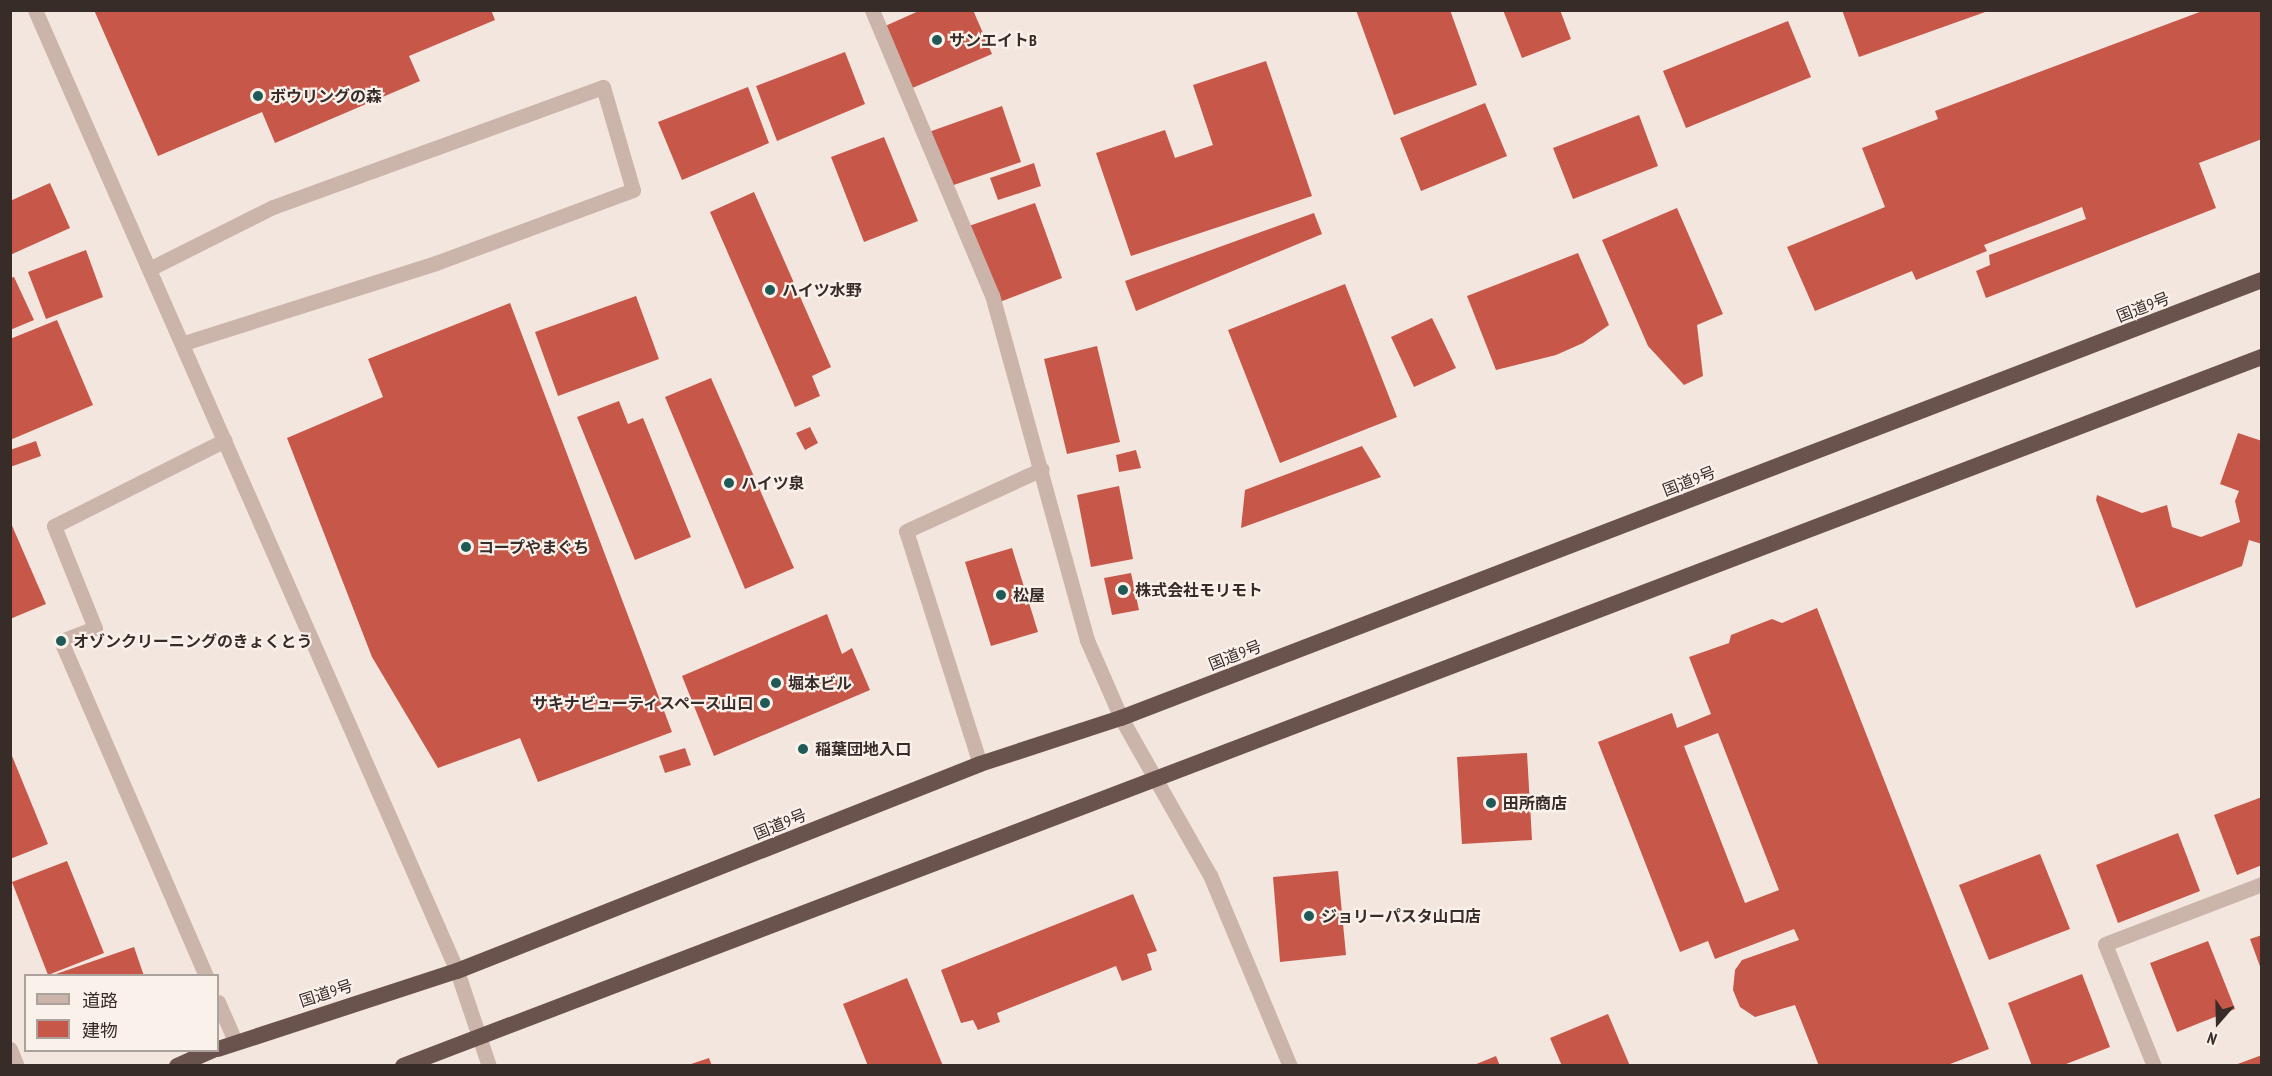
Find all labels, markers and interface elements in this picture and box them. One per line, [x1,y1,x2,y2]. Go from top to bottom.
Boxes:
place label: サンエイトB [949,30,1037,50]
marker: サンエイトB [930,33,944,47]
place label: ボウリングの森 [270,86,382,106]
marker: ボウリングの森 [251,89,265,103]
place label: ハイツ水野 [782,280,862,300]
marker: ハイツ水野 [763,283,777,297]
street label: 国道9号 [2114,288,2172,326]
street label: 国道9号 [1660,462,1718,500]
place label: ハイツ泉 [741,473,805,493]
marker: ハイツ泉 [722,476,736,490]
place label: コープやまぐち [478,537,590,557]
marker: コープやまぐち [459,540,473,554]
place label: 株式会社モリモト [1135,580,1263,600]
marker: 株式会社モリモト [1116,583,1130,597]
place label: 松屋 [1013,585,1045,605]
marker: 松屋 [994,588,1008,602]
place label: オゾンクリーニングのきょくとう [73,631,313,651]
marker: オゾンクリーニングのきょくとう [54,634,68,648]
street label: 国道9号 [1206,636,1264,674]
place label: 堀本ビル [788,673,852,693]
marker: 堀本ビル [769,676,783,690]
place label: サキナビューティスペース山口 [529,693,753,713]
marker: サキナビューティスペース山口 [758,696,772,710]
place label: 稲葉団地入口 [815,739,911,759]
marker: 稲葉団地入口 [796,742,810,756]
place label: 田所商店 [1503,793,1567,813]
marker: 田所商店 [1484,796,1498,810]
street label: 国道9号 [751,805,809,843]
place label: ジョリーパスタ山口店 [1321,906,1481,926]
marker: ジョリーパスタ山口店 [1302,909,1316,923]
legend [24,974,219,1052]
street label: 国道9号 [297,975,355,1011]
text: 道路 [82,989,118,1012]
north arrow [2188,992,2248,1052]
text: 建物 [82,1019,118,1042]
text: N [2204,1028,2219,1050]

